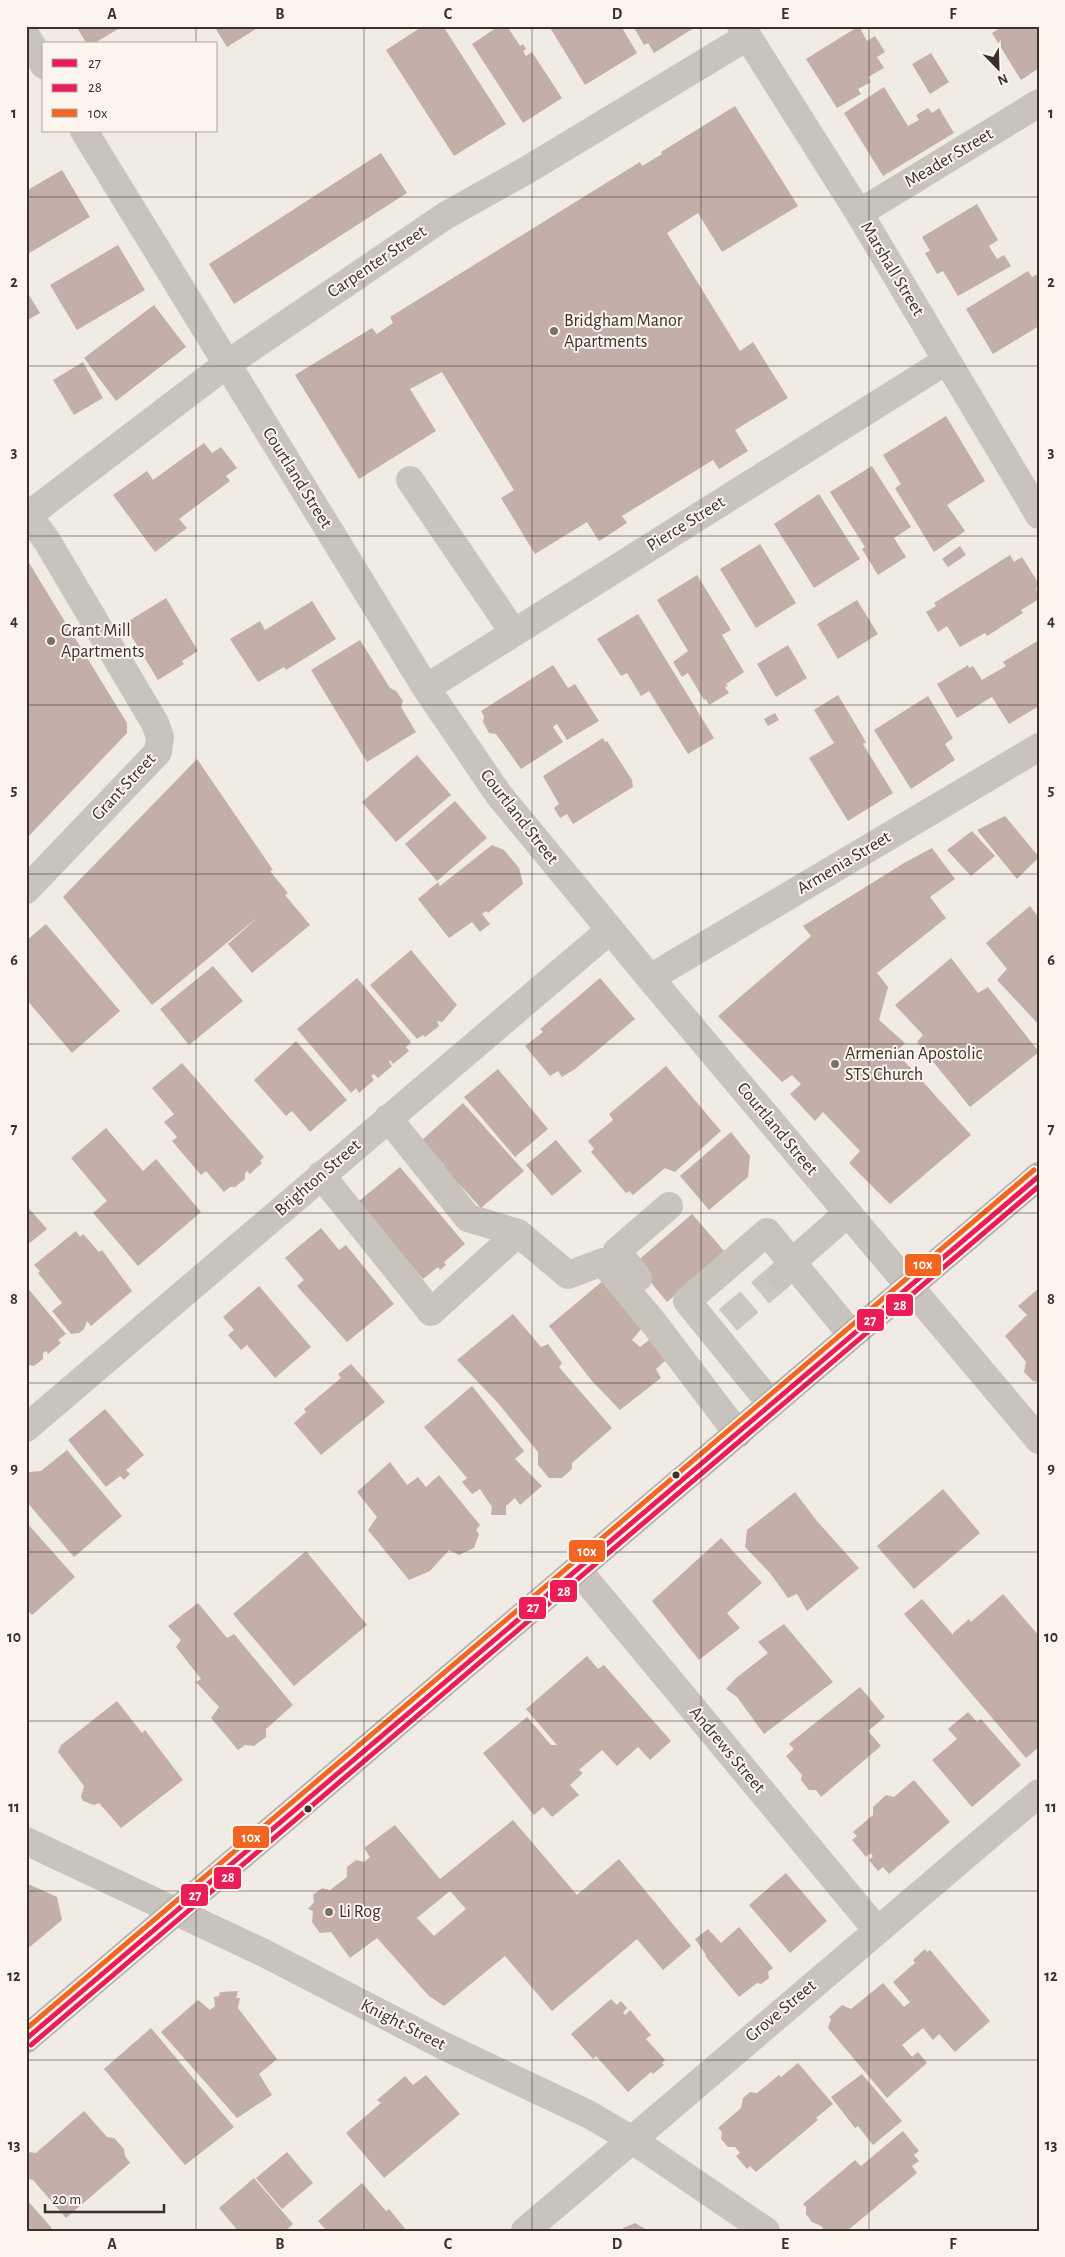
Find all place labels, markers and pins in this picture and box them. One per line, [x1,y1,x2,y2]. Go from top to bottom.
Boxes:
place label: Bridgham Manor Apartments [564,312,683,351]
marker: Bridgham Manor Apartments [548,325,560,337]
place label: Grant Mill Apartments [61,622,144,661]
marker: Grant Mill Apartments [45,635,57,647]
place label: Armenian Apostolic STS Church [845,1045,983,1084]
marker: Armenian Apostolic STS Church [829,1058,841,1070]
unlabelled marker [671,1470,681,1480]
unlabelled marker [303,1804,313,1814]
place label: Li Rog [339,1903,381,1921]
marker: Li Rog [323,1906,335,1918]

